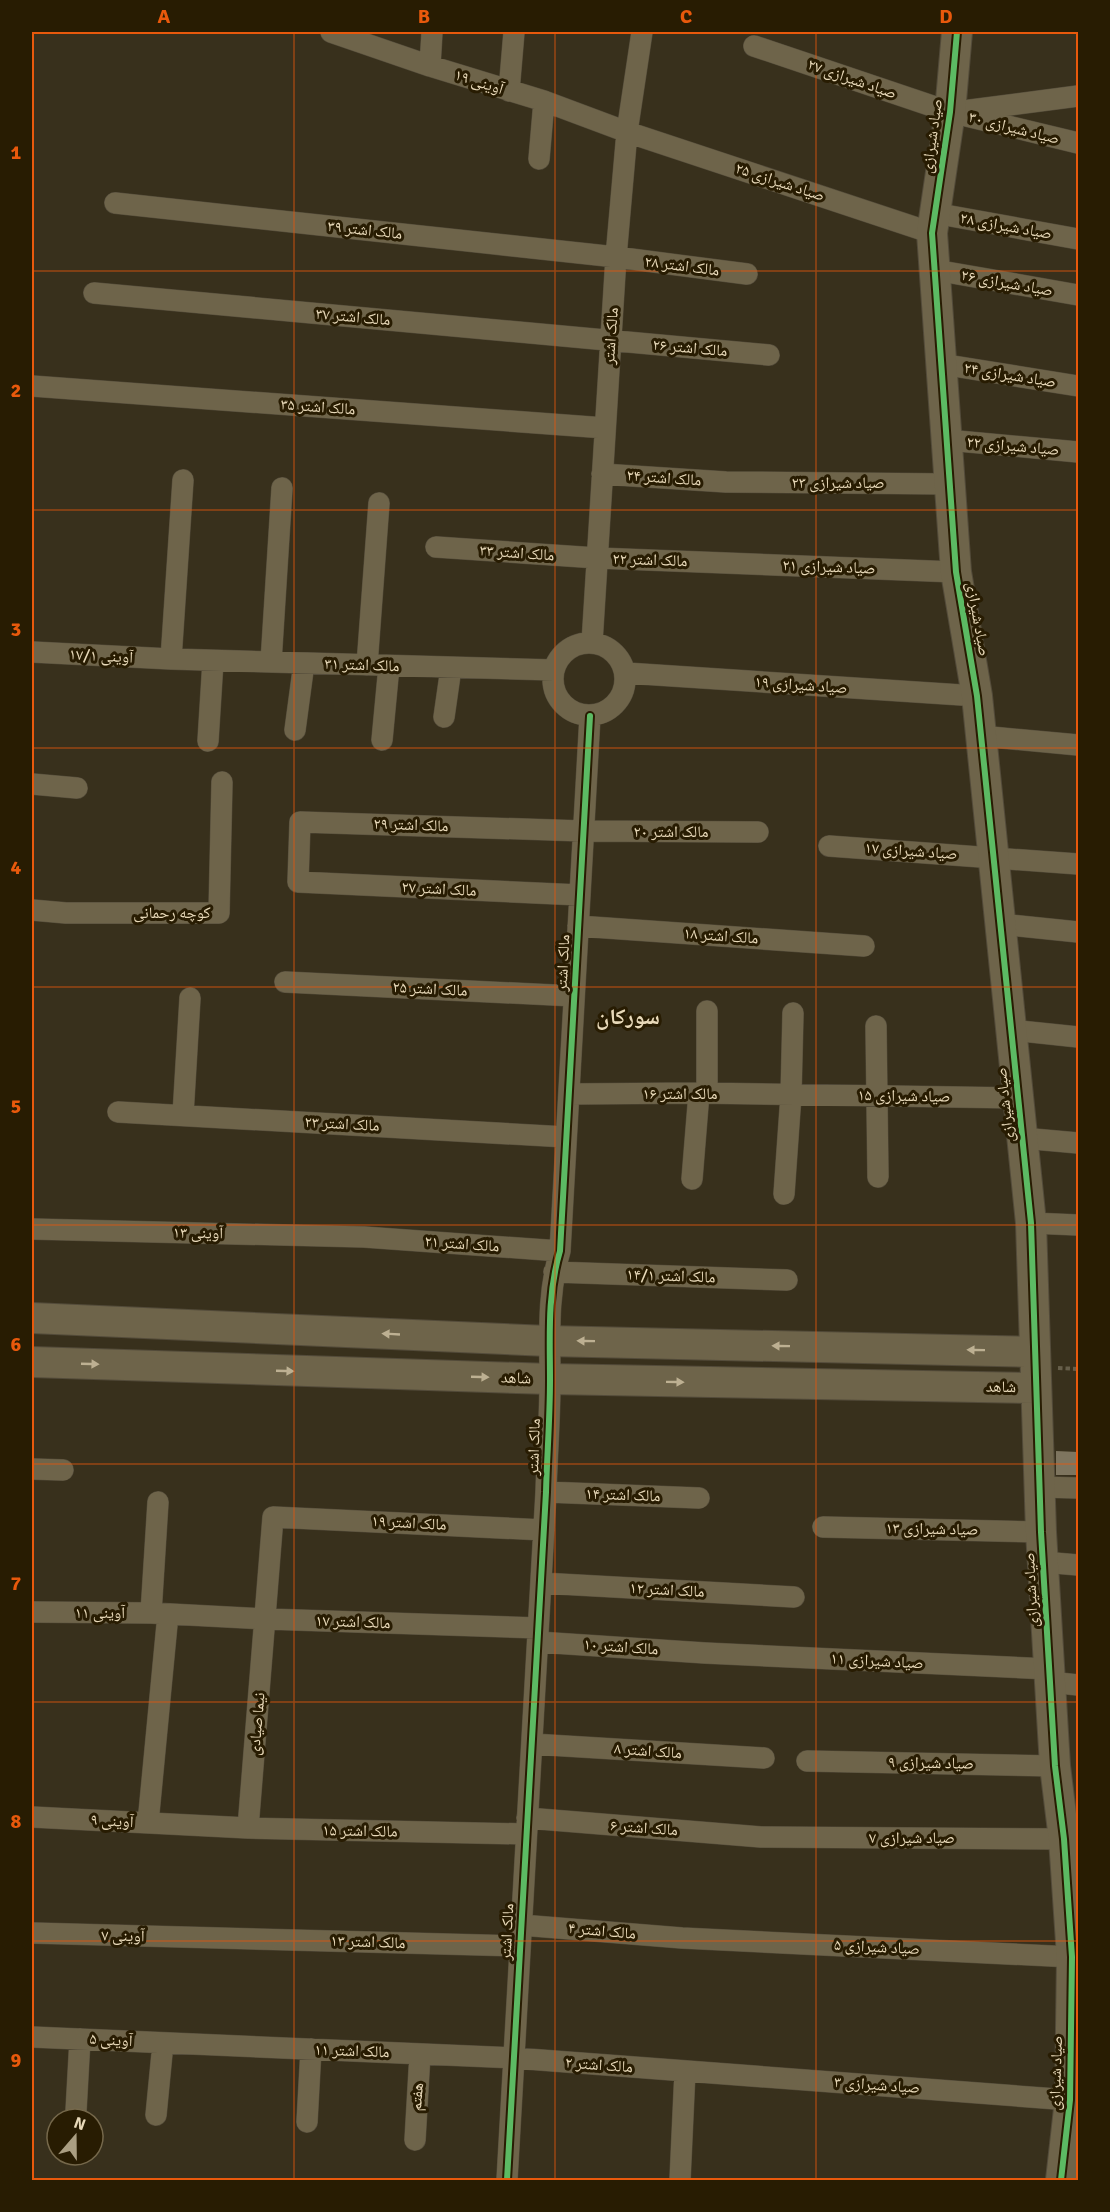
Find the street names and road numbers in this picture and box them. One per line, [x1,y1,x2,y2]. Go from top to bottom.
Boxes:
street label: صیاد شیرازی ۲۷ [805,54,899,104]
street label: آوینی ۱۹ [452,65,507,100]
street label: صیاد شیرازی [917,97,947,175]
street label: صیاد شیرازی ۳۰ [966,107,1062,149]
street label: صیاد شیرازی ۲۵ [733,158,827,206]
street label: صیاد شیرازی ۲۸ [958,208,1054,244]
street label: مالک اشتر ۳۹ [327,216,403,244]
street label: مالک اشتر ۲۸ [643,251,721,281]
street label: صیاد شیرازی ۲۶ [959,265,1055,301]
street label: مالک اشتر ۳۷ [315,304,391,330]
street label: مالک اشتر [599,307,623,366]
street label: مالک اشتر ۲۶ [652,335,728,361]
street label: صیاد شیرازی ۲۴ [962,358,1058,392]
street label: مالک اشتر ۳۵ [280,394,356,420]
street label: صیاد شیرازی ۲۲ [966,432,1060,460]
street label: مالک اشتر ۲۴ [626,465,702,491]
street label: صیاد شیرازی ۲۳ [791,473,885,493]
street label: مالک اشتر ۳۳ [479,540,555,566]
street label: مالک اشتر ۲۲ [612,549,688,571]
street label: صیاد شیرازی ۲۱ [782,555,876,579]
street label: صیاد شیرازی [962,580,994,658]
street label: آوینی ۱۷/۱ [68,644,135,668]
street label: مالک اشتر ۳۱ [324,654,400,676]
street label: صیاد شیرازی ۱۹ [754,672,848,698]
street label: مالک اشتر ۲۹ [373,814,449,836]
street label: مالک اشتر ۲۰ [633,822,709,842]
street label: صیاد شیرازی ۱۷ [864,838,958,864]
street label: مالک اشتر ۲۷ [401,877,477,901]
street label: کوچه رحمانی [133,903,211,923]
street label: مالک اشتر ۱۸ [683,923,759,949]
street label: مالک اشتر [551,934,574,993]
street label: مالک اشتر ۲۵ [392,977,468,1001]
street label: صیاد شیرازی [991,1067,1019,1143]
street label: مالک اشتر ۱۶ [642,1084,718,1104]
street label: صیاد شیرازی ۱۵ [857,1085,951,1107]
street label: مالک اشتر ۲۳ [304,1112,380,1136]
street label: آوینی ۱۳ [173,1223,224,1243]
street label: مالک اشتر ۲۱ [424,1231,500,1257]
street label: مالک اشتر ۱۴/۱ [626,1264,716,1288]
street label: شاهد [501,1367,531,1389]
street label: شاهد [986,1377,1016,1397]
street label: مالک اشتر [523,1418,545,1477]
street label: مالک اشتر ۱۴ [585,1484,661,1506]
street label: مالک اشتر ۱۹ [371,1511,447,1535]
street label: صیاد شیرازی ۱۳ [885,1518,979,1540]
street label: صیاد شیرازی [1019,1552,1043,1628]
street label: مالک اشتر ۱۲ [629,1578,705,1602]
street label: ۱۱ آوینی [75,1603,126,1623]
street label: مالک اشتر ۱۷ [315,1611,391,1633]
street label: مالک اشتر ۱۰ [583,1634,659,1660]
street label: صیاد شیرازی ۱۱ [830,1649,924,1673]
street label: نیما صیادی [244,1692,270,1756]
street label: مالک اشتر ۸ [613,1739,683,1763]
street label: صیاد شیرازی ۹ [888,1752,974,1774]
street label: ۹ آوینی [90,1810,135,1832]
street label: مالک اشتر ۶ [609,1816,679,1840]
street label: مالک اشتر ۱۵ [322,1820,398,1842]
street label: صیاد شیرازی ۷ [869,1828,955,1848]
street label: مالک اشتر [495,1903,518,1962]
street label: مالک اشتر ۴ [567,1918,637,1944]
street label: ۷ آوینی [101,1926,146,1946]
street label: مالک اشتر ۱۳ [330,1931,406,1953]
street label: صیاد شیرازی ۵ [834,1935,920,1959]
street label: ۵ آوینی [89,2029,134,2051]
street label: صیاد شیرازی [1045,2035,1067,2111]
street label: مالک اشتر ۱۱ [314,2040,390,2062]
street label: مالک اشتر ۲ [564,2053,634,2077]
street label: صیاد شیرازی ۳ [833,2072,921,2098]
street label: هفتم [406,2082,428,2112]

